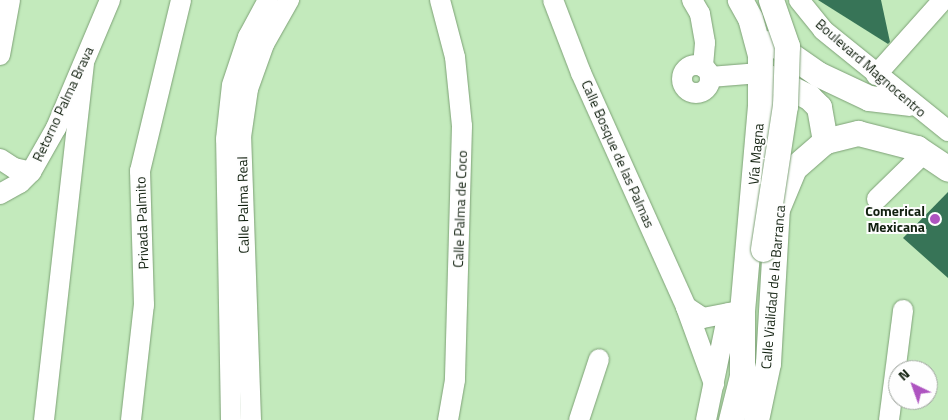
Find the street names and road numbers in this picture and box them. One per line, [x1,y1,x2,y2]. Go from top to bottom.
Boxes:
street label: Boulevard Magnocentro [812,15,930,121]
street label: Retorno Palma Brava [29,44,97,164]
street label: Calle Bosque de las Palmas [578,78,658,230]
street label: Vía Magna [745,122,767,186]
street label: Calle Palma de Coco [450,150,470,268]
street label: Calle Palma Real [234,156,252,254]
street label: Privada Palmito [132,176,152,270]
street label: Calle Vialidad de la Barranca [757,204,789,370]

